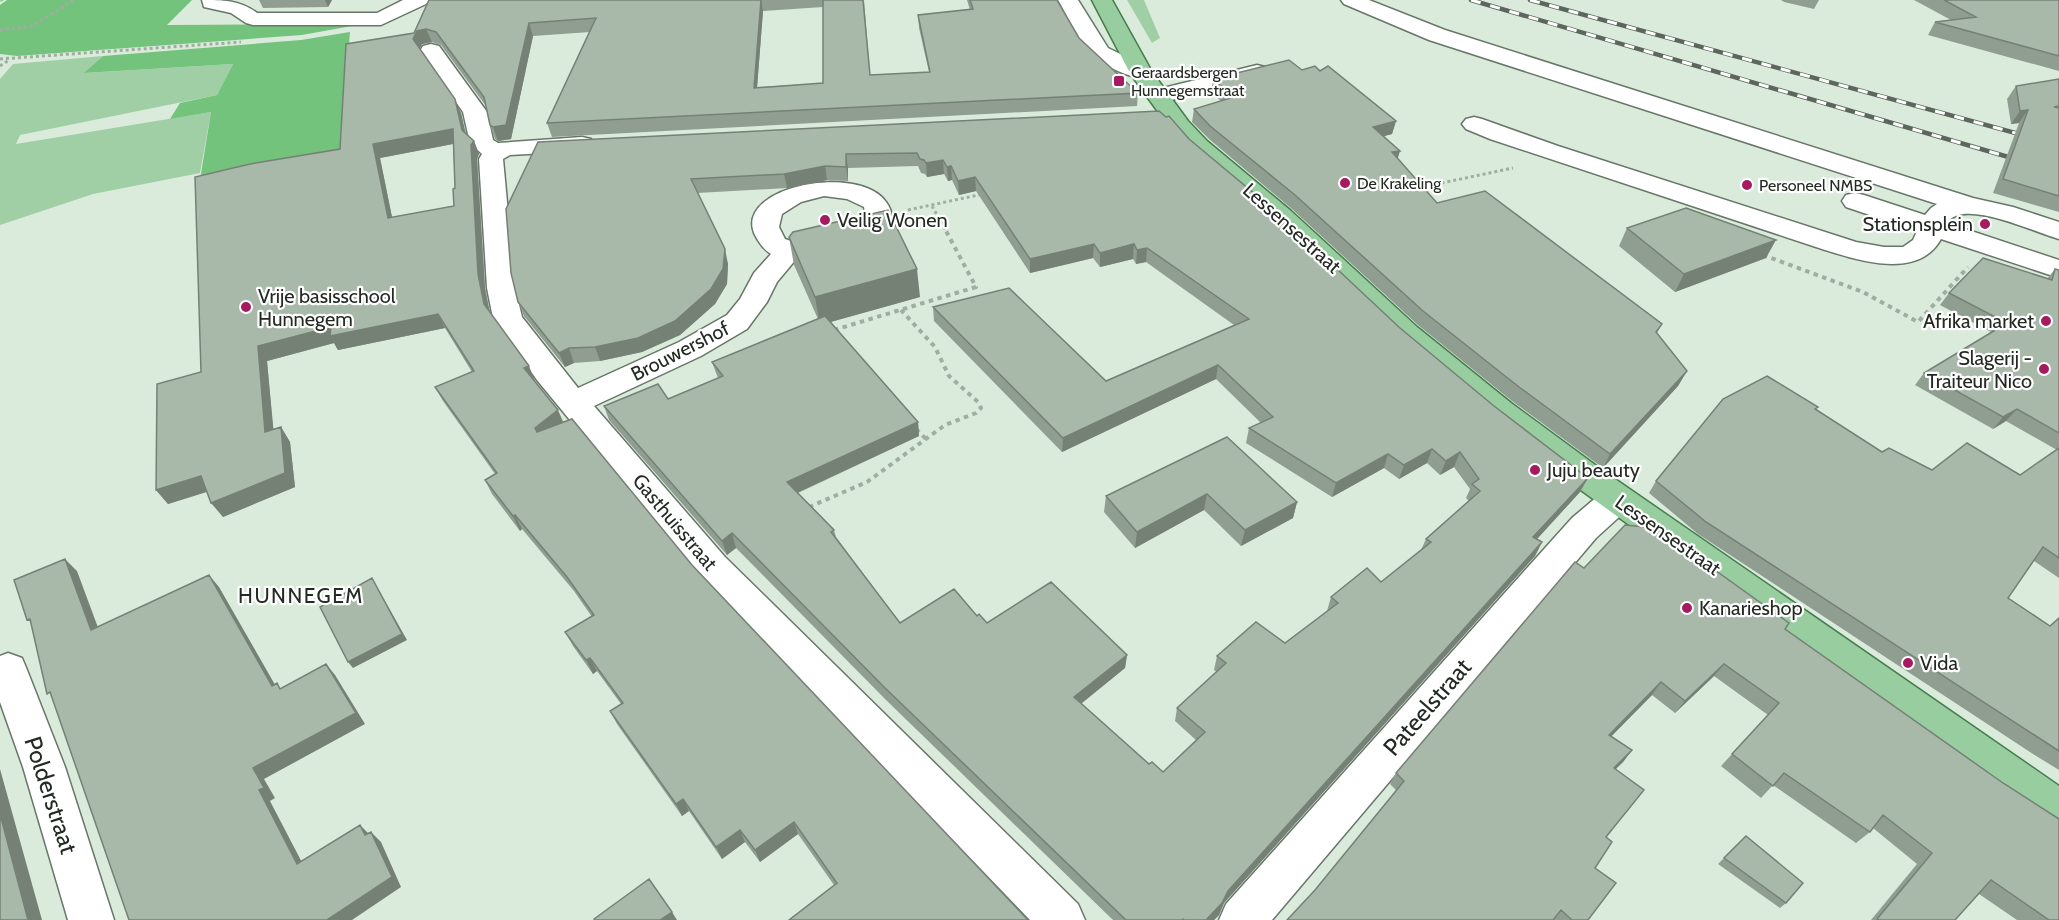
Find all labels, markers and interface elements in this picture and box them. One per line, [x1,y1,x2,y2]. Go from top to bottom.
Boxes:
place label: Geraardsbergen Hunnegemstraat [1131,63,1245,100]
marker: Geraardsbergen Hunnegemstraat [1112,74,1126,88]
place label: De Krakeling [1357,174,1442,193]
marker: De Krakeling [1338,176,1352,190]
place label: Personeel NMBS [1759,176,1872,195]
street label: Lessensestraat [1238,178,1346,278]
marker: Personeel NMBS [1740,178,1754,192]
place label: Veilig Wonen [837,208,948,232]
place label: Stationsplein [1863,212,1973,236]
marker: Veilig Wonen [818,213,832,227]
marker: Stationsplein [1978,217,1992,231]
place label: Vrije basisschool Hunnegem [258,284,396,331]
marker: Vrije basisschool Hunnegem [239,300,253,314]
place label: Afrika market [1923,309,2034,333]
marker: Afrika market [2039,314,2053,328]
street label: Brouwershof [627,316,733,386]
place label: Slagerij - Traiteur Nico [1927,346,2032,393]
marker: Slagerij - Traiteur Nico [2037,362,2051,376]
place label: Juju beauty [1546,458,1640,482]
marker: Juju beauty [1528,463,1542,477]
street label: Gasthuisstraat [628,469,723,575]
street label: Lessensestraat [1611,490,1726,580]
district label: HUNNEGEM [238,583,364,608]
place label: Kanarieshop [1699,596,1803,620]
marker: Kanarieshop [1680,601,1694,615]
place label: Vida [1920,651,1958,675]
street label: Pateelstraat [1377,652,1477,762]
marker: Vida [1901,656,1915,670]
street label: Polderstraat [18,733,84,857]

